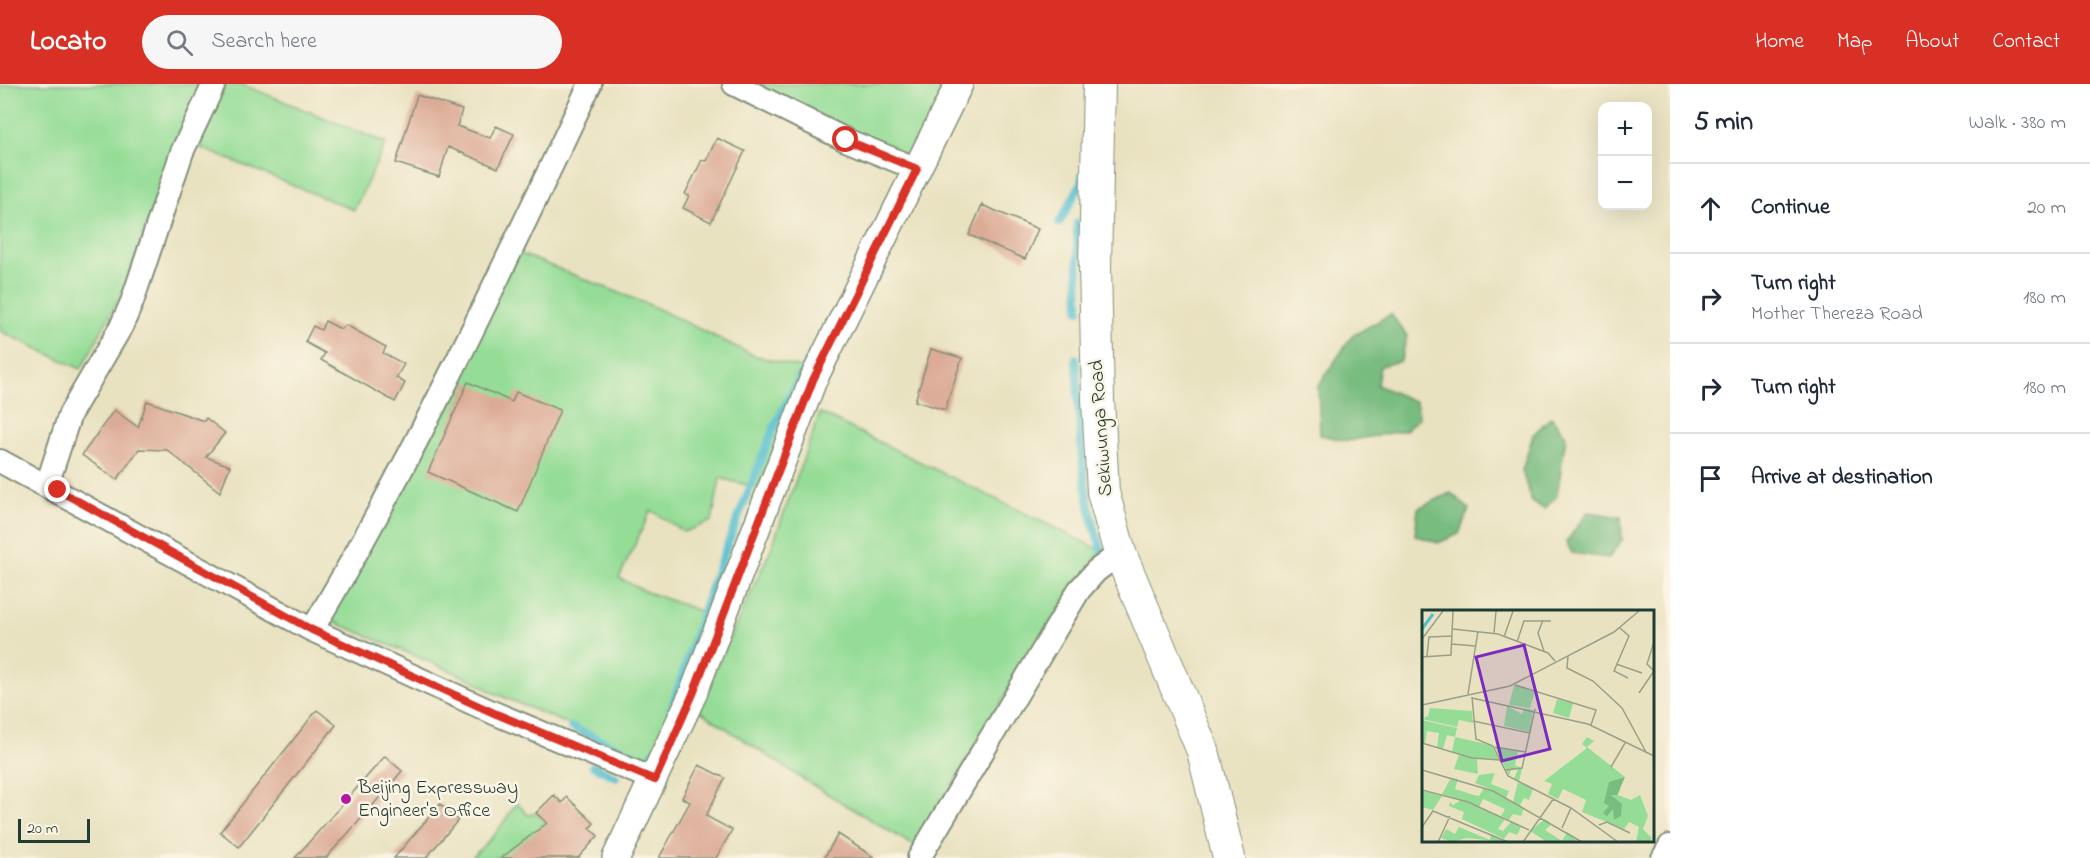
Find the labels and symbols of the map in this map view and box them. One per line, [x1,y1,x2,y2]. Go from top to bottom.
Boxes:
route start [832,126,858,152]
street label: Sekiwunga Road [1083,359,1122,497]
route end [44,476,70,502]
inset map [1422,610,1655,843]
place label: Beijing Expressway Engineer's Office [357,774,518,827]
marker: Beijing Expressway Engineer's Office [339,792,353,806]
scale bar [18,816,90,844]

